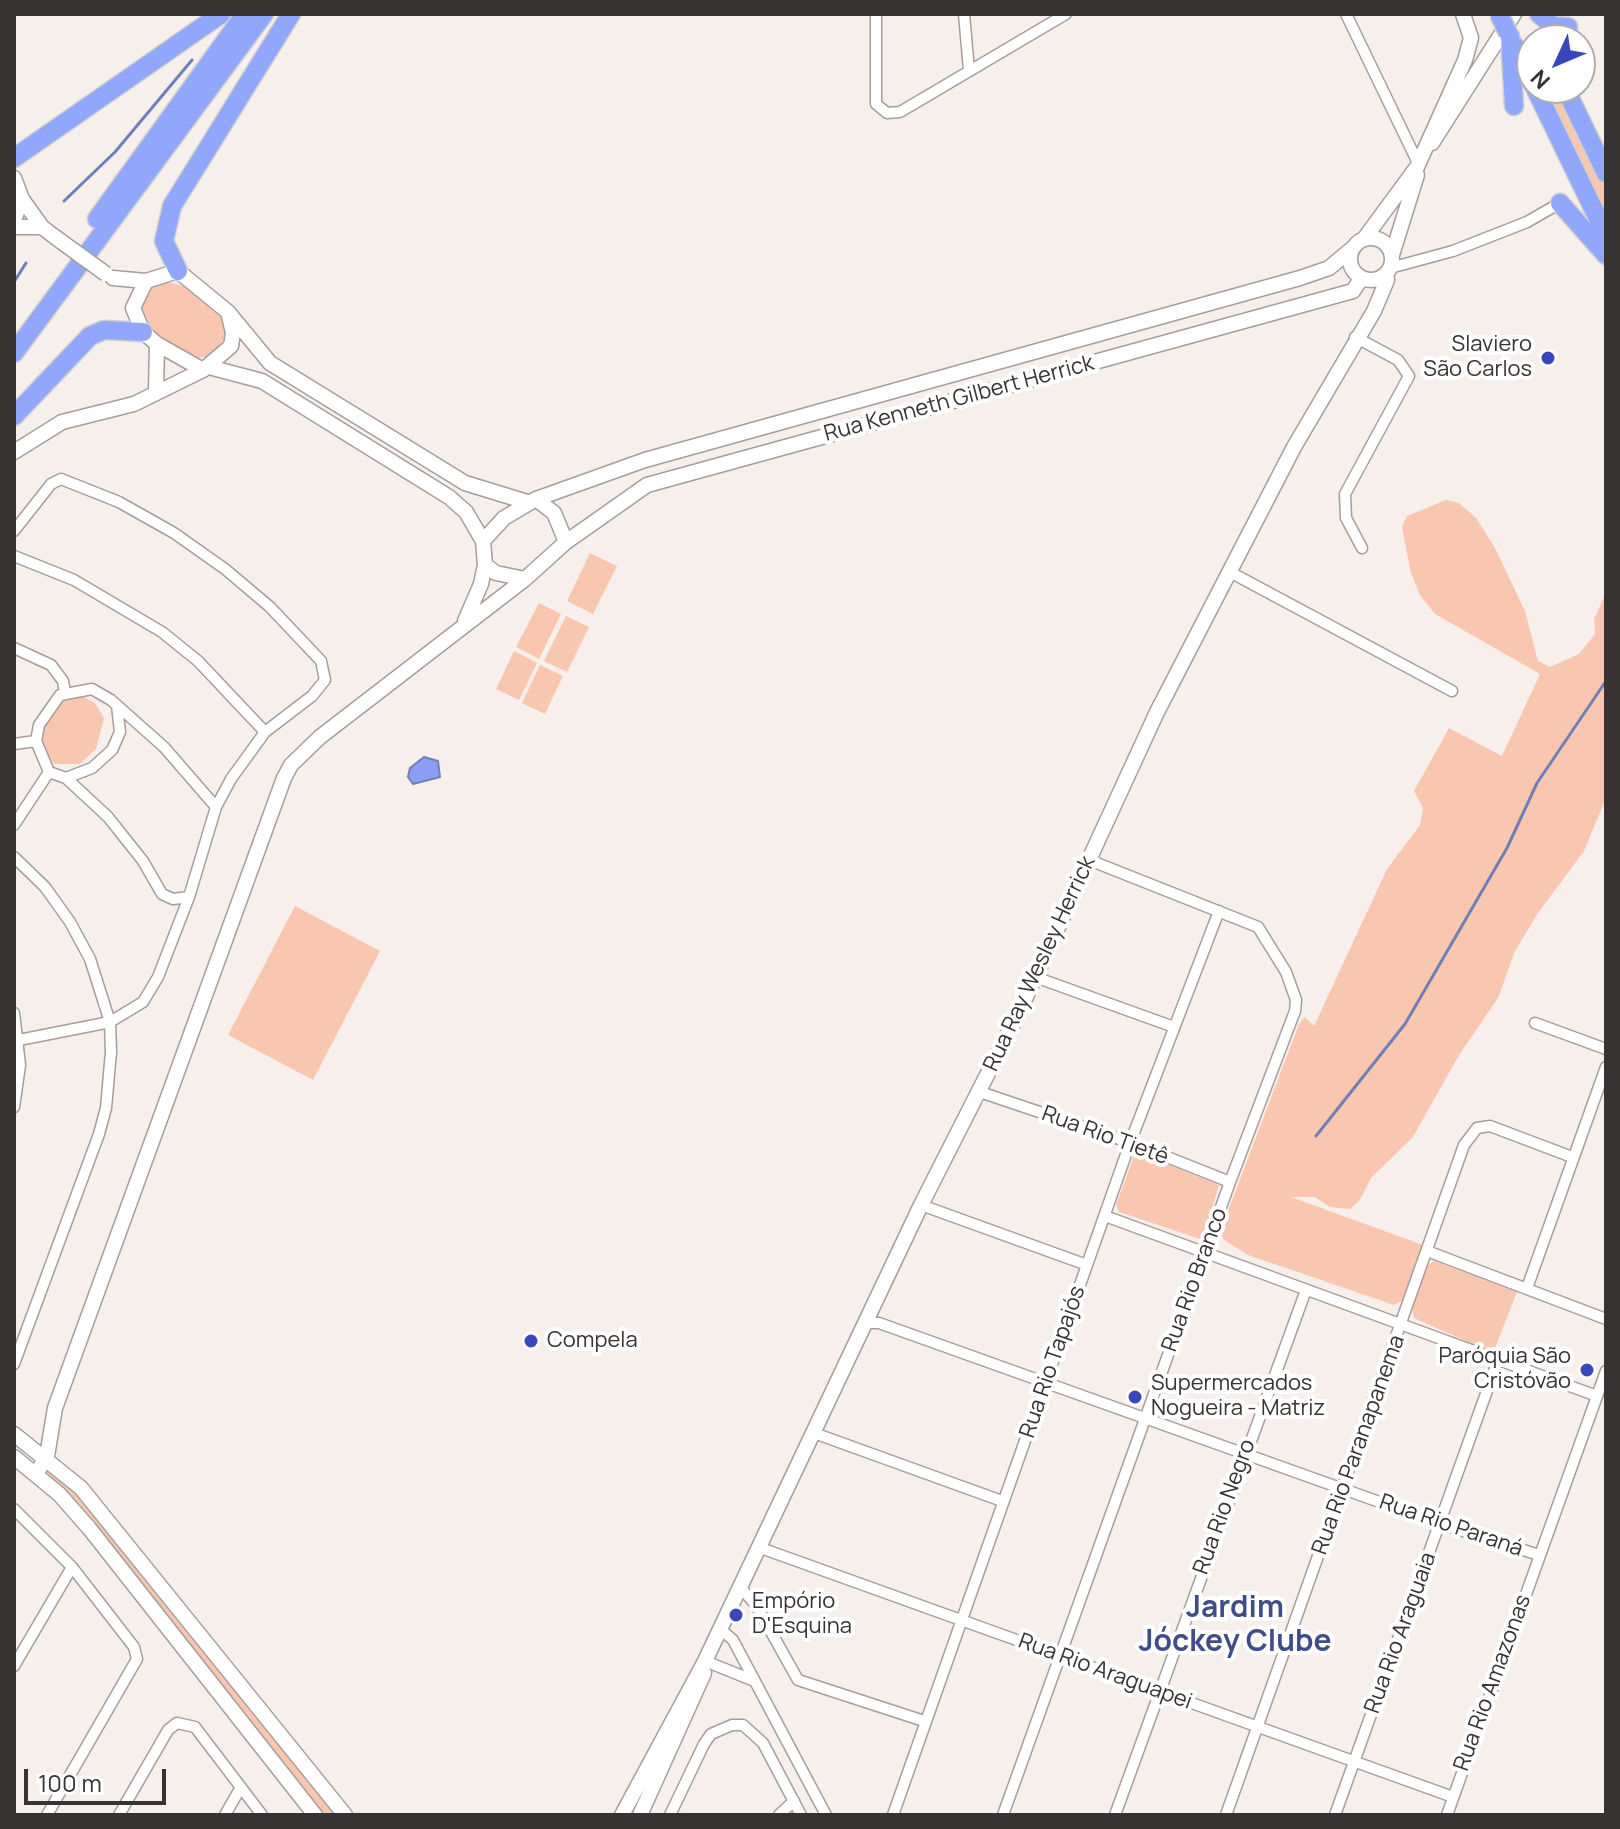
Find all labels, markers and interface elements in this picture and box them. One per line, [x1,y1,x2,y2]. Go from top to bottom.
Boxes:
north arrow [1516,24,1596,104]
text: N [1524,63,1556,95]
place label: Slaviero São Carlos [1423,332,1532,384]
marker: Slaviero São Carlos [1539,349,1557,367]
street label: Rua Kenneth Gilbert Herrick [821,350,1097,448]
street label: Rua Ray Wesley Herrick [978,852,1102,1076]
street label: Rua Rio Tietê [1038,1101,1172,1171]
street label: Rua Rio Branco [1157,1205,1233,1355]
street label: Rua Rio Tapajós [1015,1283,1091,1441]
place label: Compela [547,1328,638,1354]
marker: Compela [522,1332,540,1350]
street label: Rua Rio Paranapanema [1307,1332,1411,1558]
place label: Paróquia São Cristóvão [1439,1344,1571,1396]
marker: Paróquia São Cristóvão [1578,1361,1596,1379]
place label: Supermercados Nogueira - Matriz [1151,1371,1325,1422]
marker: Supermercados Nogueira - Matriz [1126,1388,1144,1406]
street label: Rua Rio Negro [1188,1436,1262,1578]
street label: Rua Rio Paraná [1376,1489,1526,1563]
street label: Rua Rio Araguaia [1360,1549,1442,1717]
place label: Empório D'Esquina [752,1589,852,1640]
district label: Jardim Jóckey Clube [1138,1591,1332,1662]
street label: Rua Rio Amazonas [1449,1591,1537,1775]
marker: Empório D'Esquina [727,1606,745,1624]
street label: Rua Rio Araguapei [1015,1628,1195,1716]
scale bar [28,1753,170,1803]
text: 100 m [38,1766,102,1799]

